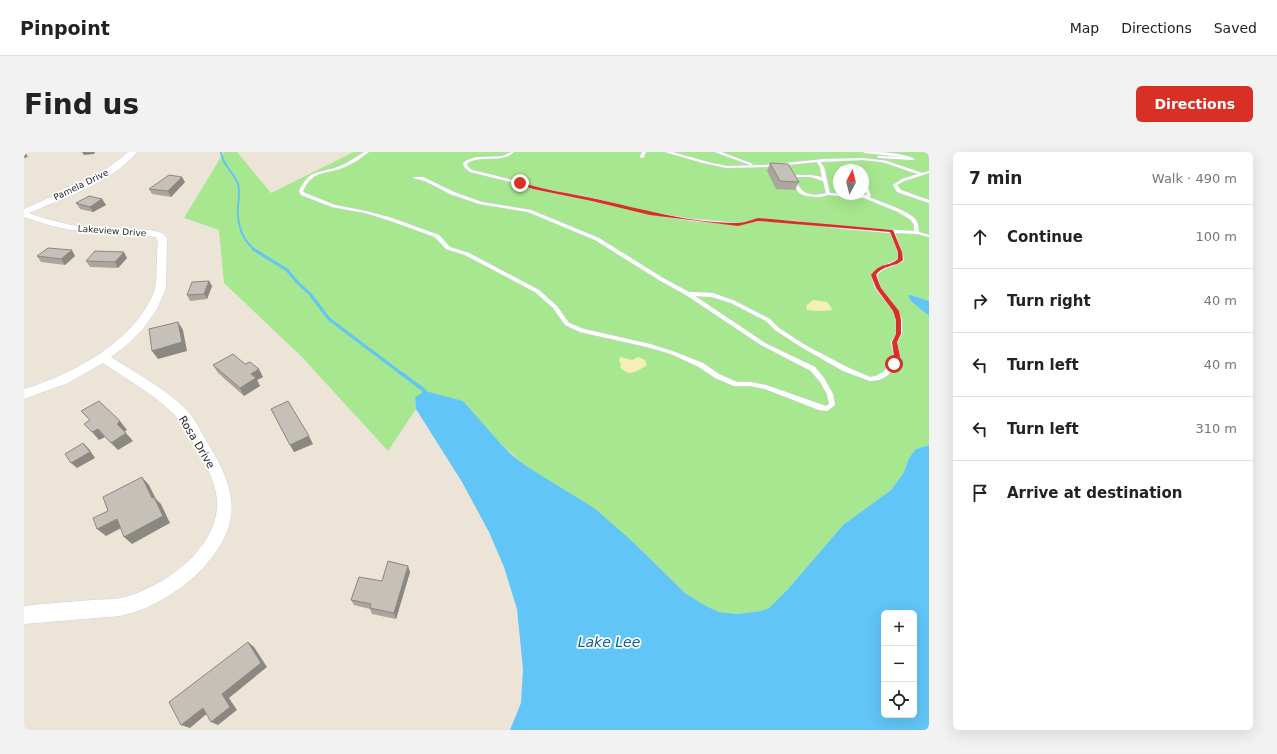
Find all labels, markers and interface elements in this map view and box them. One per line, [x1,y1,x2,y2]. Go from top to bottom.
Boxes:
text: Pinpoint [20,17,110,39]
text: Map [1070,20,1099,36]
text: Directions [1121,20,1192,36]
text: Saved [1214,20,1257,36]
button: Directions [1136,86,1253,122]
text: Find us [24,88,139,121]
north arrow [833,164,869,200]
street label: Pamela Drive [52,167,110,203]
text: 7 min [969,168,1022,188]
text: Walk · 490 m [1152,171,1237,186]
route end [511,174,529,192]
street label: Lakeview Drive [77,224,147,238]
icon: ahead [969,226,991,248]
text: Continue [1007,228,1083,246]
text: 100 m [1195,229,1237,244]
icon: right [969,290,991,312]
text: Turn right [1007,292,1091,310]
text: 40 m [1204,293,1237,308]
icon: left [969,354,991,376]
route start [885,355,903,373]
text: Turn left [1007,356,1079,374]
text: 40 m [1204,357,1237,372]
street label: Rosa Drive [176,414,217,471]
icon: left [969,418,991,440]
text: Turn left [1007,420,1079,438]
text: 310 m [1195,421,1237,436]
icon: arrive [969,482,991,504]
text: Arrive at destination [1007,484,1182,502]
map controls [881,610,917,718]
button: + [881,610,917,646]
water label: Lake Lee [578,634,640,650]
button: − [881,646,917,682]
button: locate [881,682,917,718]

